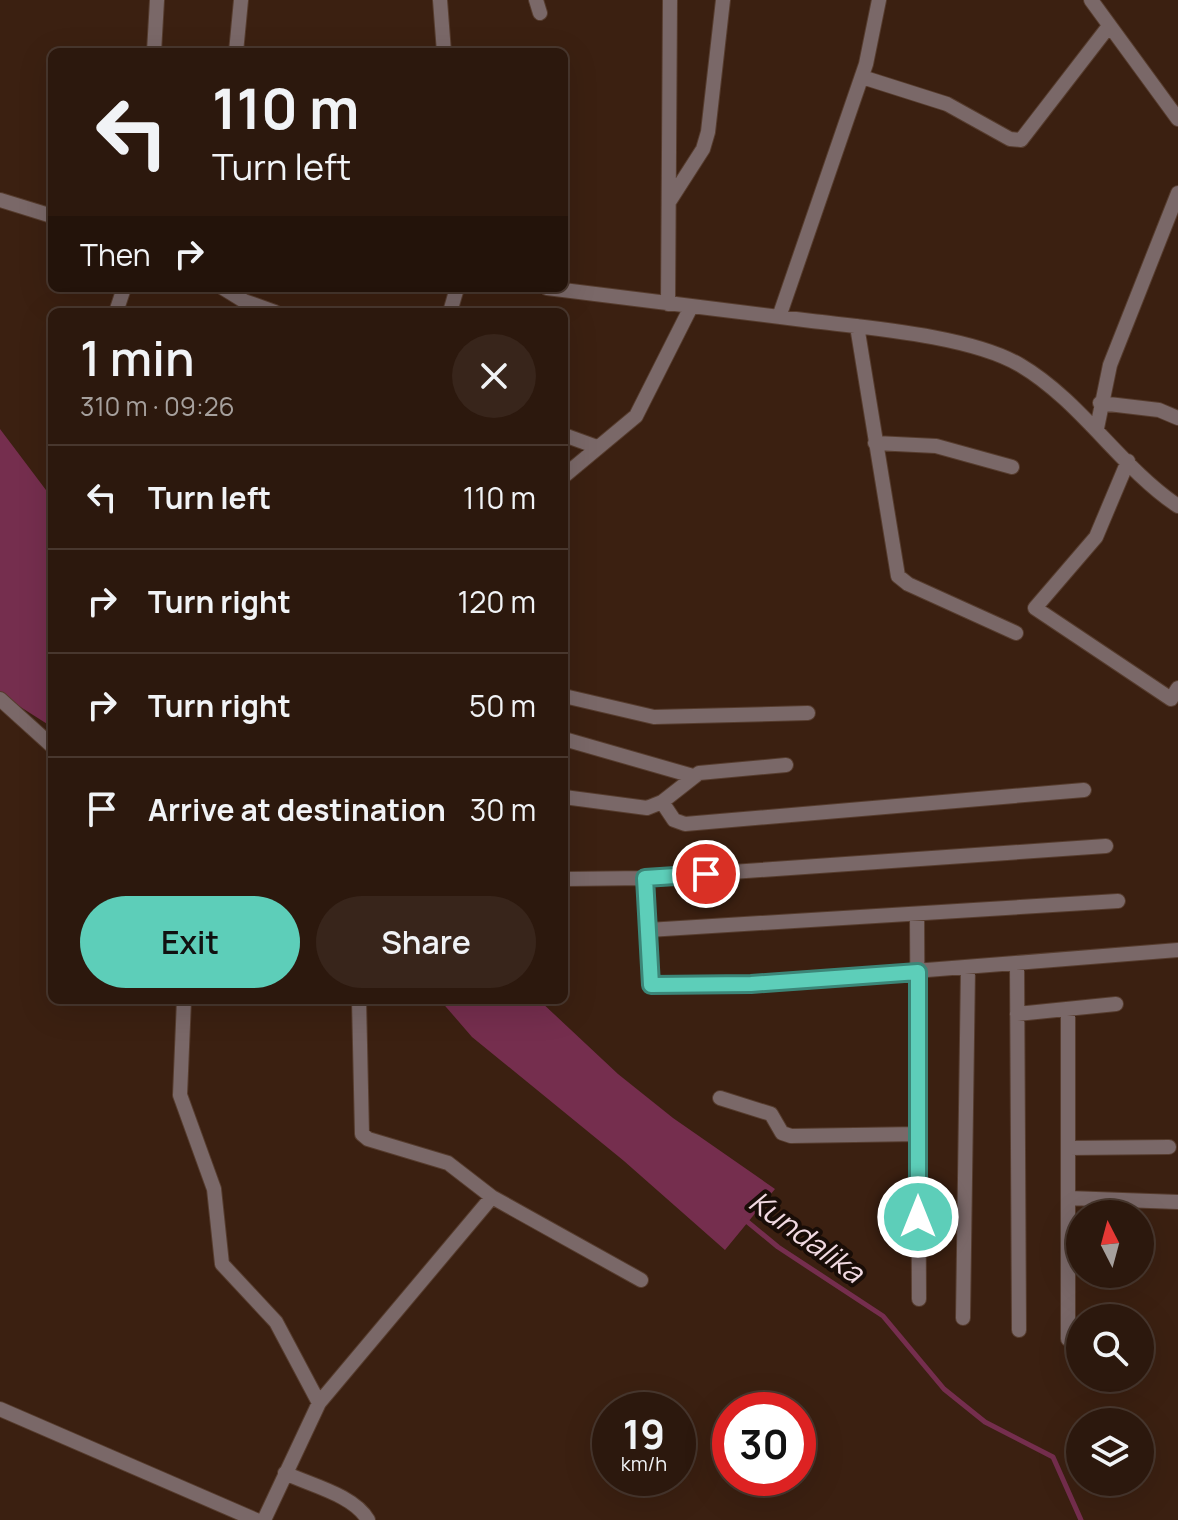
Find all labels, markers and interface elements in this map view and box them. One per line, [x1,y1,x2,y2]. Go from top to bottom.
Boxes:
text: 110 m [212,69,359,146]
icon: left [80,80,184,184]
text: Turn left [212,142,351,191]
icon: right [167,232,211,276]
text: Then [80,234,151,275]
text: 1 min [80,325,194,390]
button: close [452,334,536,418]
text: 310 m · 09:26 [80,388,235,424]
icon: left [80,475,124,519]
text: Turn left [148,477,271,518]
text: 110 m [463,477,536,518]
icon: right [80,579,124,623]
text: Turn right [148,581,291,622]
text: 120 m [457,581,536,622]
icon: right [80,683,124,727]
text: Turn right [148,685,291,726]
text: 50 m [469,685,536,726]
icon: arrive [80,787,124,831]
text: Arrive at destination [148,789,446,830]
text: 30 m [470,789,536,830]
pin [672,840,740,908]
icon: arrive [684,852,728,896]
button: Exit [80,896,300,988]
button: Share [316,896,536,988]
position arrow [876,1175,960,1259]
water label: Kundalika [741,1181,874,1292]
north arrow [1066,1200,1154,1288]
map controls [1066,1200,1154,1496]
button: search [1066,1304,1154,1392]
speed limit sign: 30 [712,1392,816,1496]
text: 19 [623,1406,665,1461]
button: layers [1066,1408,1154,1496]
text: km/h [621,1450,667,1477]

